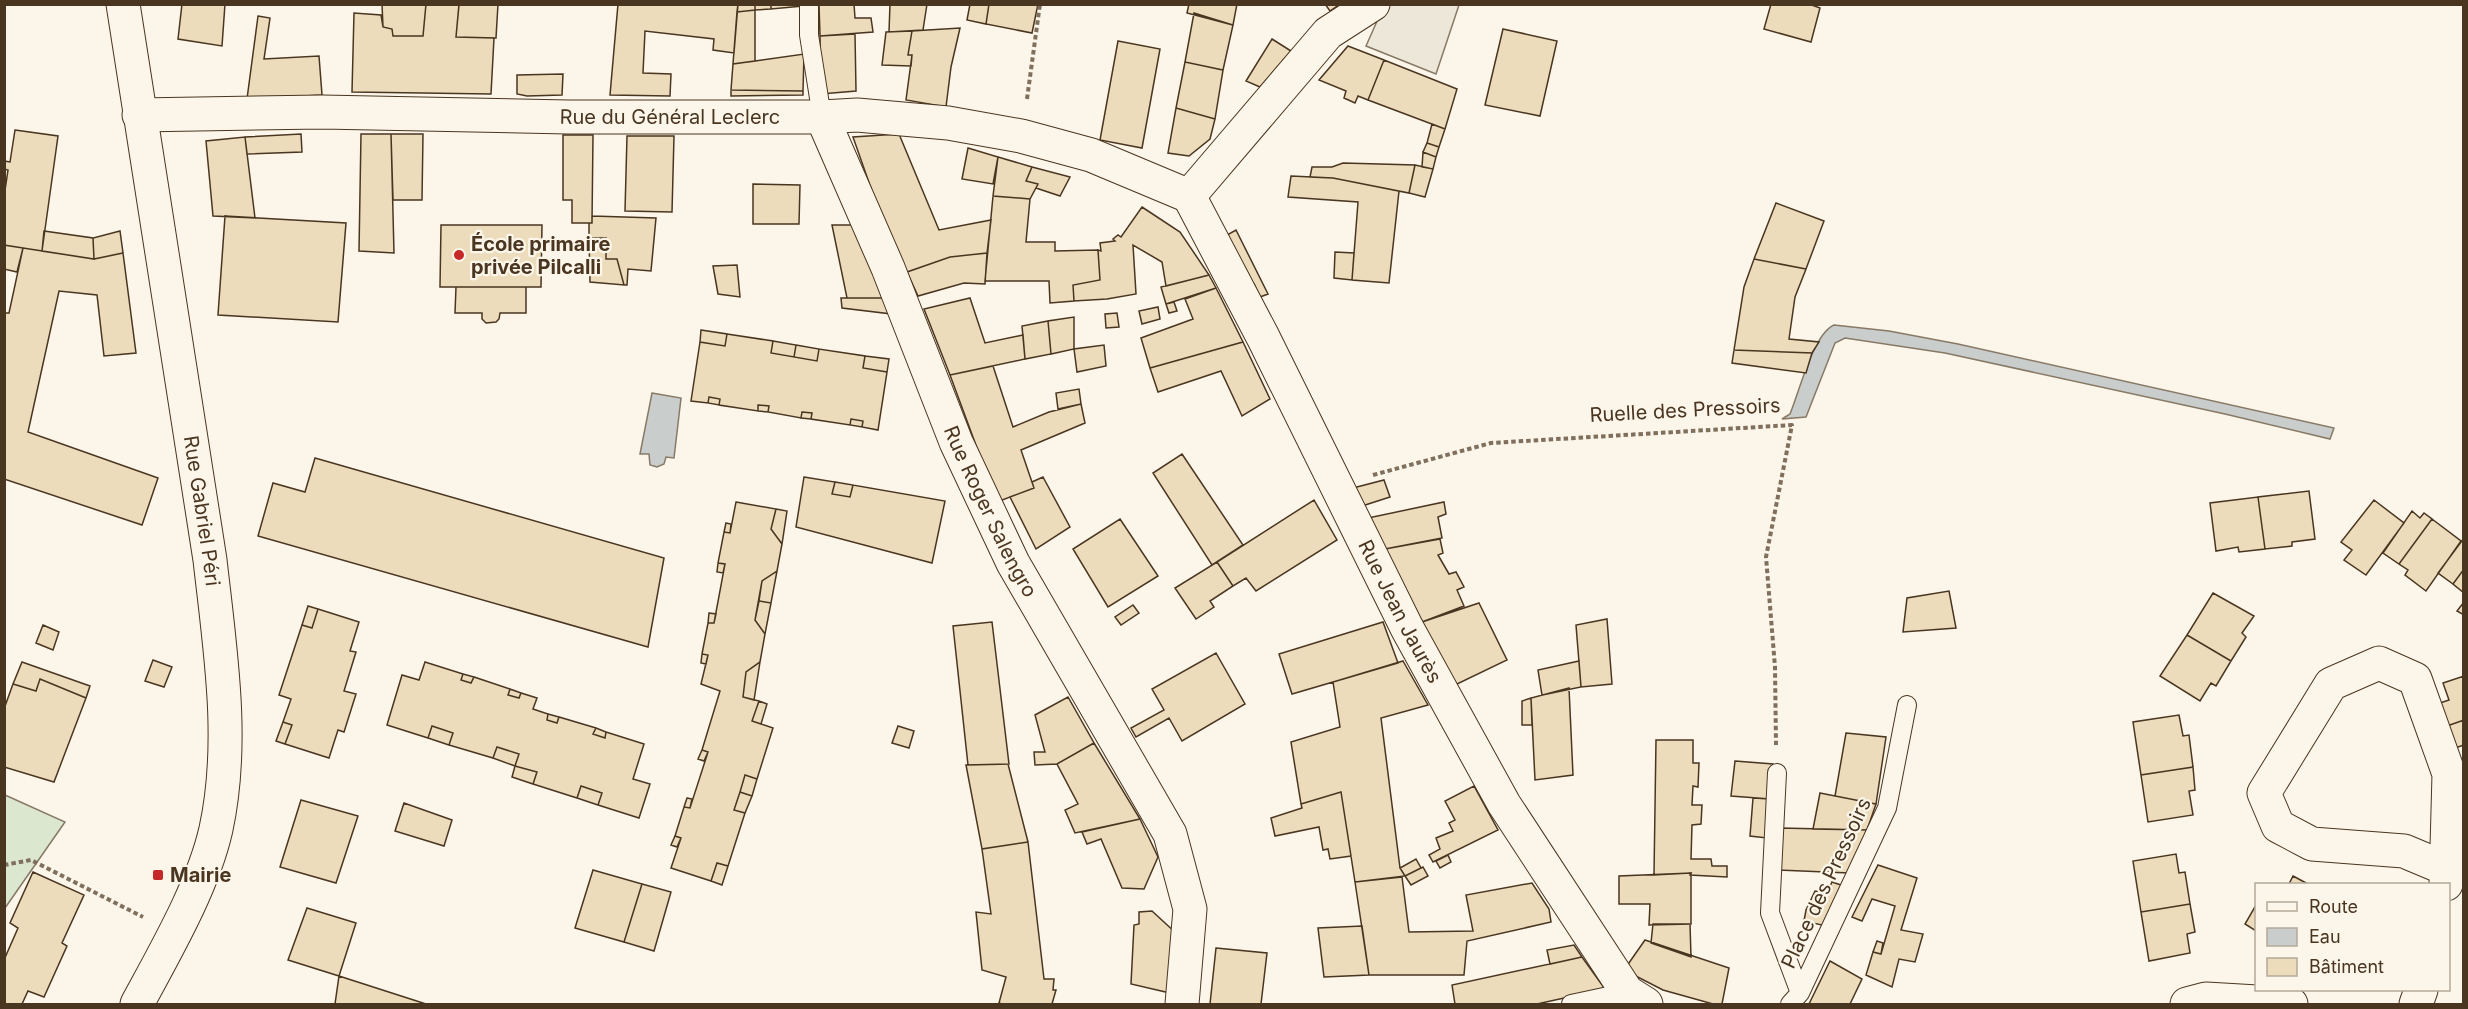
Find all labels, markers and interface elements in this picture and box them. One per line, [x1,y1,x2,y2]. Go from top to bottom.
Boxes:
street label: Rue du Général Leclerc [559,105,780,129]
place label: École primaire privée Pilcalli [471,231,611,279]
marker: École primaire privée Pilcalli [452,248,466,262]
street label: Ruelle des Pressoirs [1589,393,1781,427]
street label: Rue Roger Salengro [939,422,1042,601]
street label: Rue Gabriel Péri [179,434,225,588]
street label: Rue Jean Jaurès [1353,536,1447,687]
street label: Place des Pressoirs [1776,794,1876,972]
place label: Mairie [170,863,231,887]
marker: Mairie [151,868,165,882]
legend [2255,883,2450,991]
text: Route [2309,896,2358,917]
text: Eau [2309,926,2341,947]
text: Bâtiment [2309,956,2384,977]

